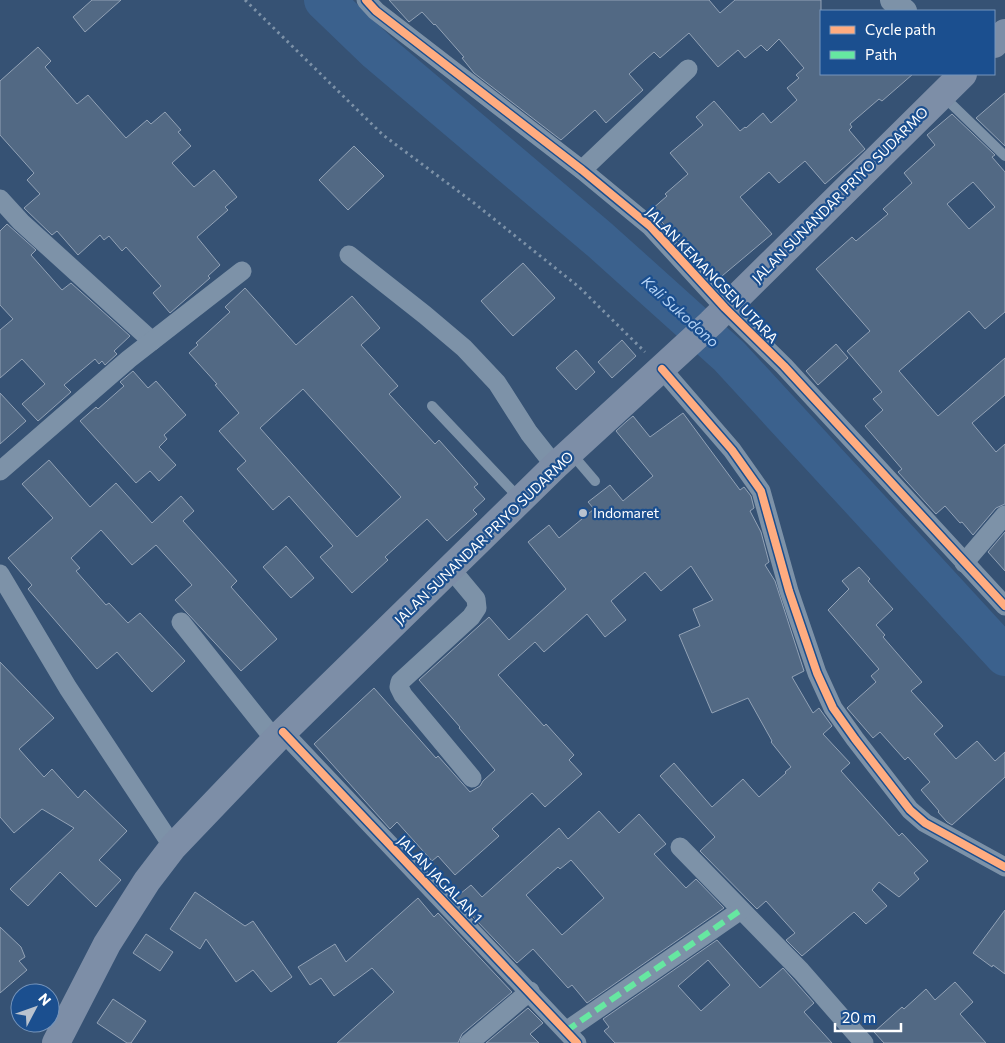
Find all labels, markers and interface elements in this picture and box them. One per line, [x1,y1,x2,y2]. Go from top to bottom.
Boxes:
legend [820,10,995,75]
text: Cycle path [865,20,936,38]
text: Path [865,45,897,63]
street label: JALAN SUNANDAR PRIYO SUDARMO [748,103,931,286]
street label: JALAN KEMANGSEN UTARA [643,203,782,347]
water label: Kali Sukodono [638,272,723,351]
street label: JALAN SUNANDAR PRIYO SUDARMO [391,447,577,628]
place label: Indomaret [593,504,660,521]
marker: Indomaret [577,507,589,519]
street label: JALAN JAGALAN 1 [394,831,486,926]
north arrow [10,983,60,1033]
text: N [35,990,55,1009]
scale bar [835,1000,901,1032]
text: 20 m [842,1008,876,1026]

